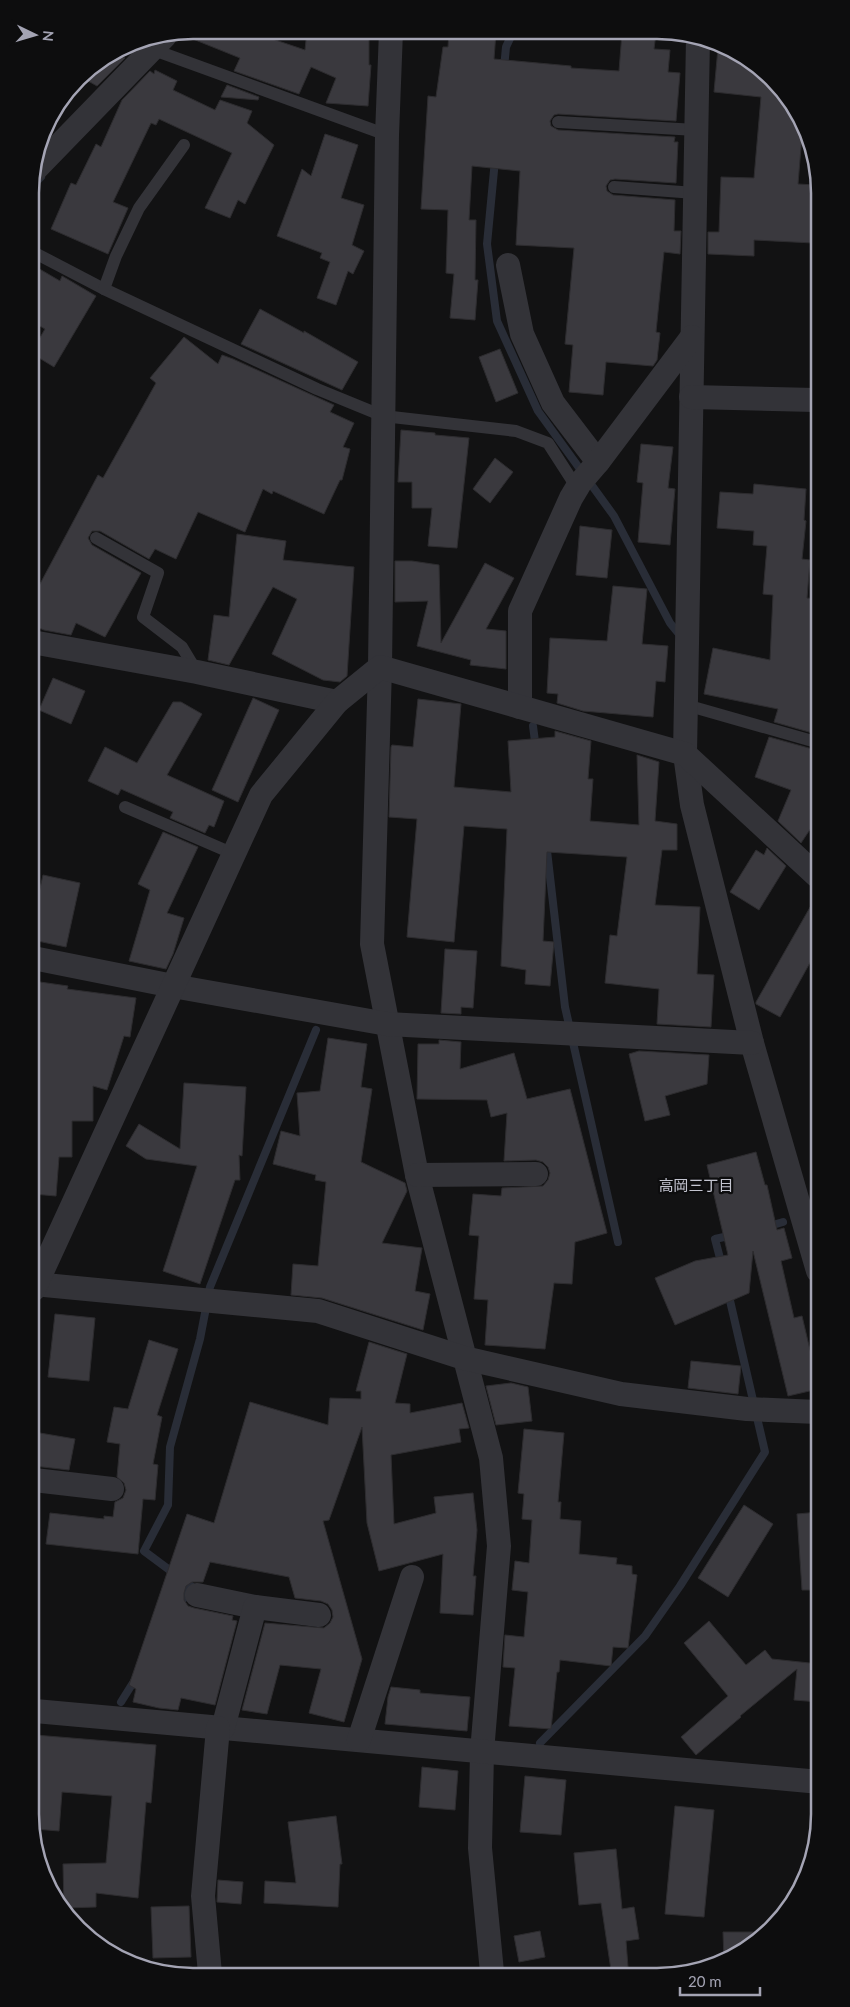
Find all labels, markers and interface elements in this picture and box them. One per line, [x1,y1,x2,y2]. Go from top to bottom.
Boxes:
north arrow [10,10,60,60]
text: N [40,30,57,42]
district label: 高岡三丁目 [658,1176,734,1194]
scale bar [680,1964,760,1996]
text: 20 m [688,1972,722,1990]

